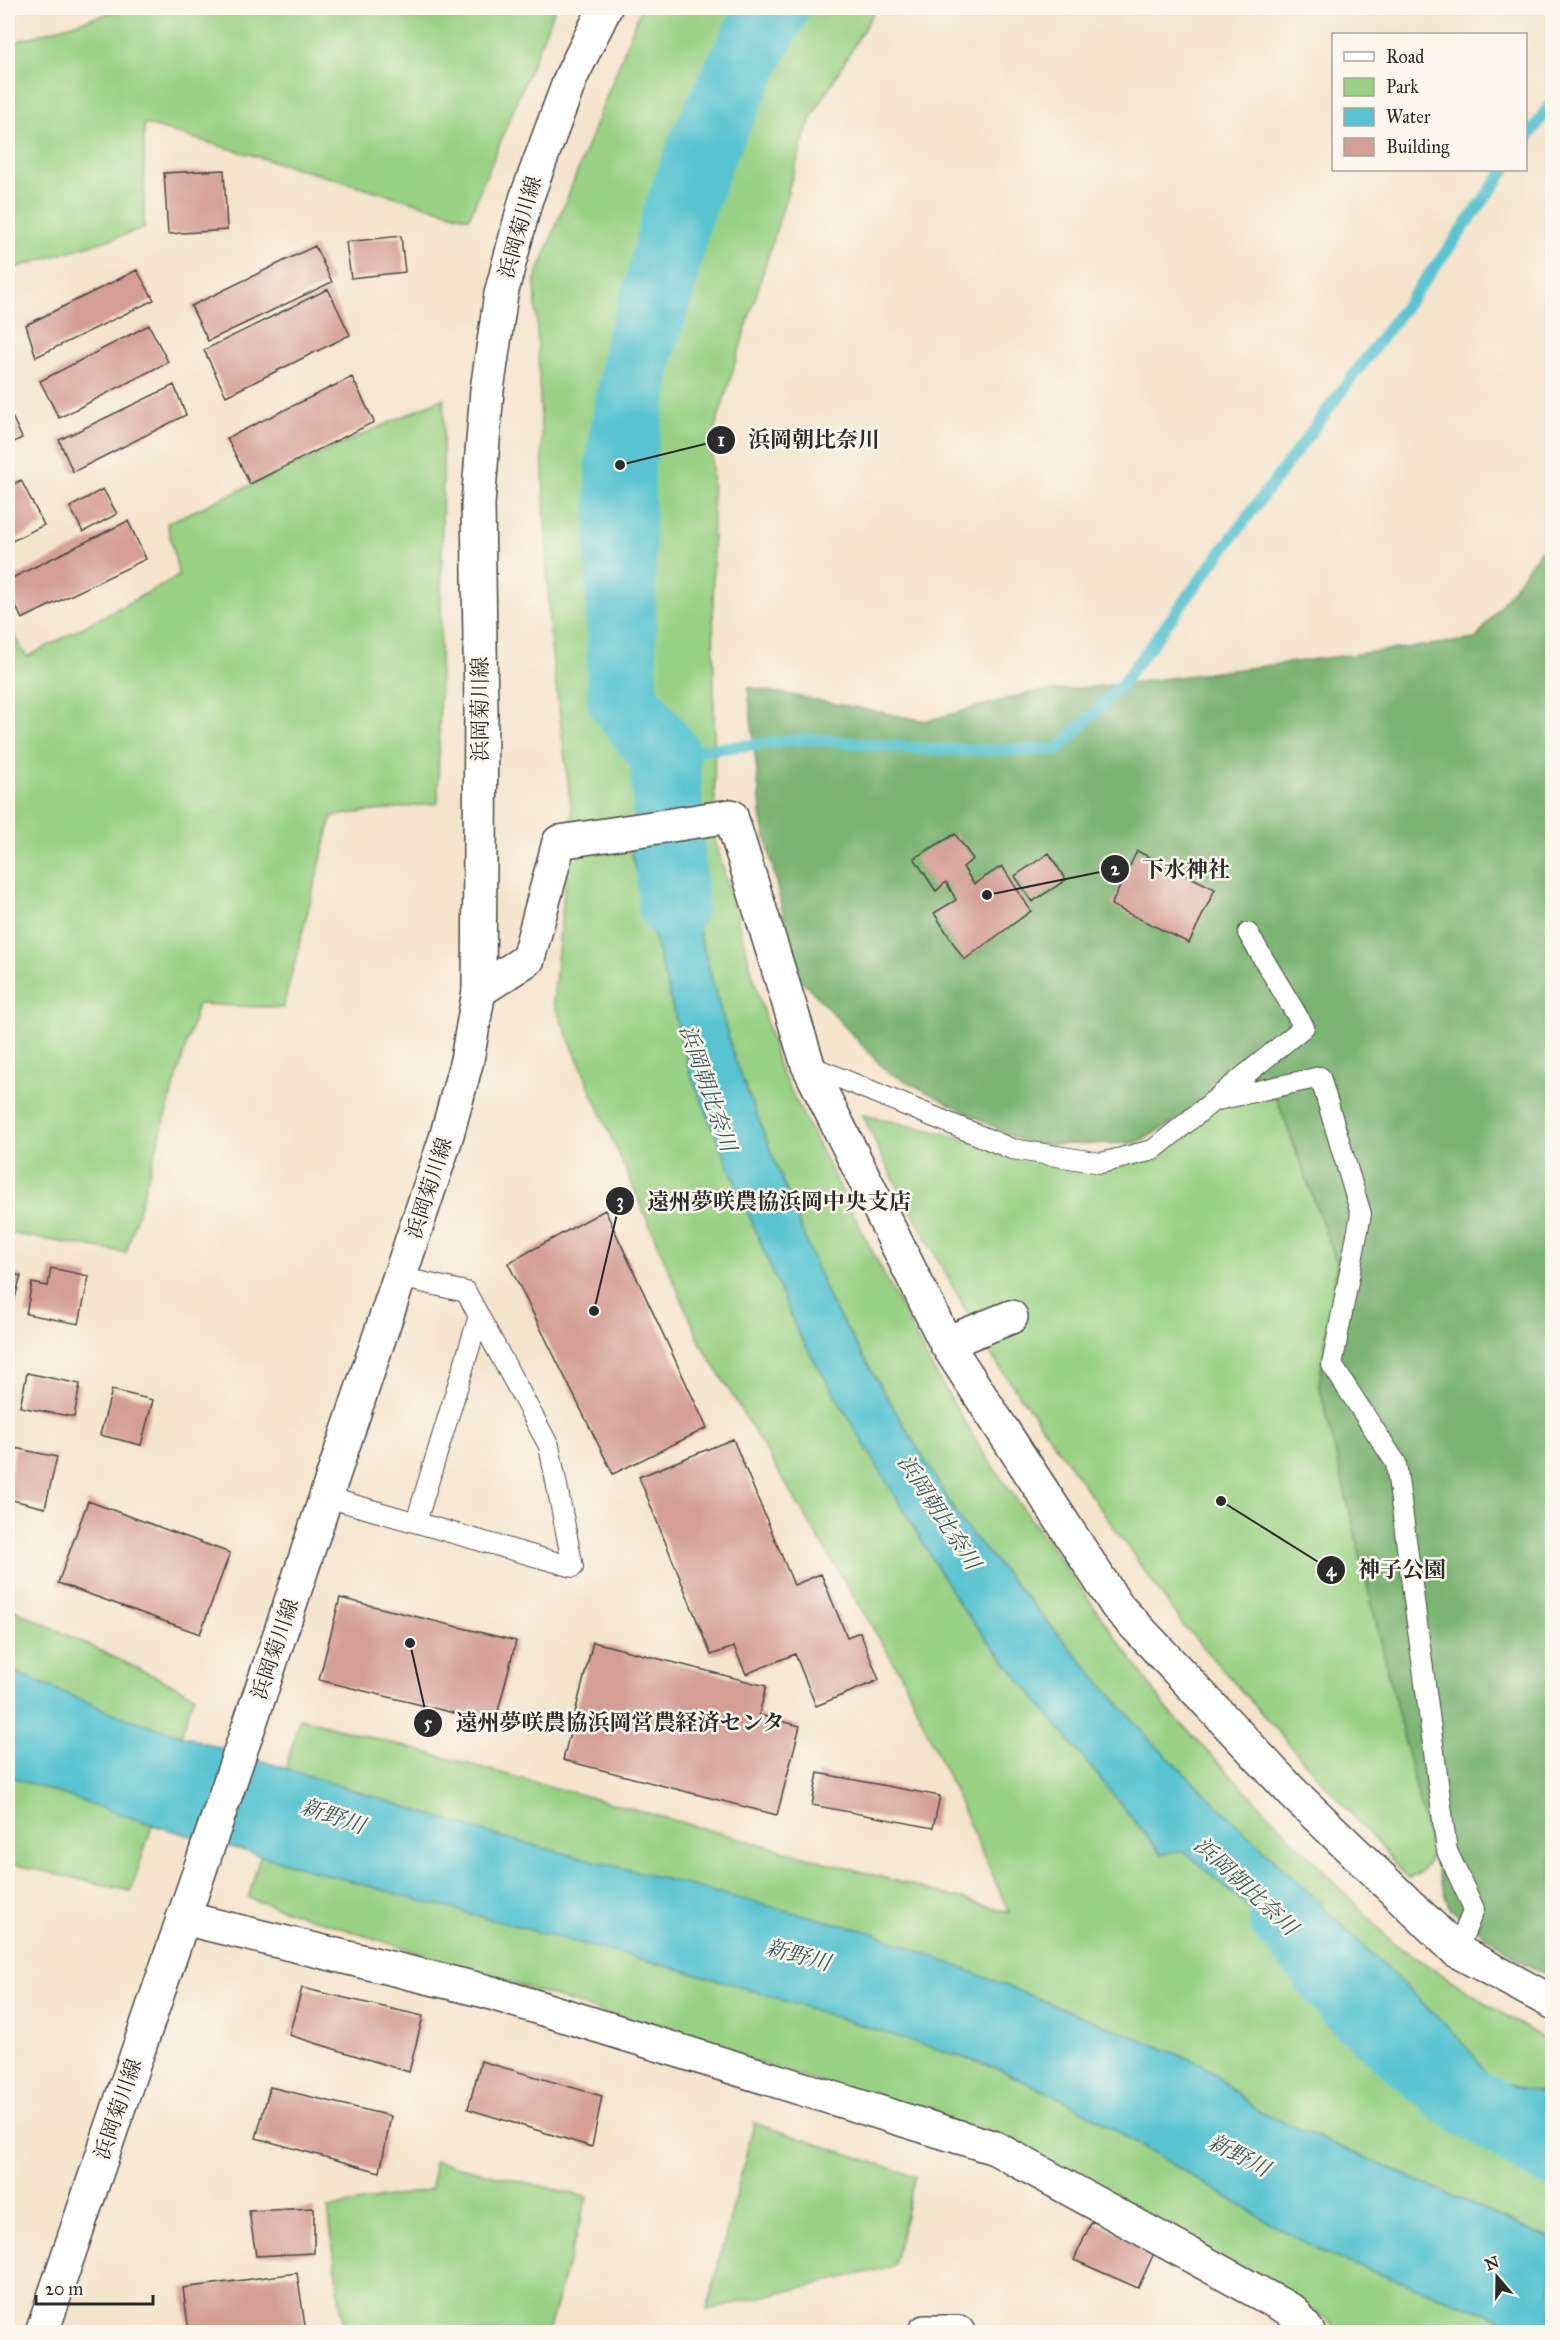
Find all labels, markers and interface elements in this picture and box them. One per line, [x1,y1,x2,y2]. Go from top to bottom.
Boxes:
legend [1332,33,1527,171]
text: Road [1386,46,1424,68]
text: Park [1386,76,1419,98]
text: Water [1386,106,1431,128]
text: Building [1386,136,1450,159]
street label: 浜岡菊川線 [493,173,547,281]
callout: 浜岡朝比奈川 [706,420,892,460]
text: 浜岡朝比奈川 [748,426,880,453]
text: 1 [717,429,725,451]
street label: 浜岡菊川線 [467,657,493,762]
callout: 下水神社 [1100,849,1242,889]
text: 下水神社 [1142,856,1230,883]
text: 2 [1111,858,1121,880]
water label: 浜岡朝比奈川 [674,1021,743,1157]
street label: 浜岡菊川線 [400,1134,458,1242]
callout: 遠州夢咲農協浜岡中央支店 [605,1181,923,1221]
text: 遠州夢咲農協浜岡中央支店 [647,1188,911,1215]
text: 3 [616,1190,624,1213]
water label: 浜岡朝比奈川 [892,1449,987,1576]
callout: 神子公園 [1316,1550,1458,1590]
text: 神子公園 [1358,1556,1446,1583]
text: 4 [1326,1559,1337,1582]
street label: 浜岡菊川線 [246,1595,304,1703]
callout: 遠州夢咲農協浜岡営農経済センタ [413,1703,797,1743]
text: 遠州夢咲農協浜岡営農経済センタ [455,1709,785,1736]
text: 5 [424,1712,433,1734]
water label: 新野川 [297,1792,370,1840]
water label: 浜岡朝比奈川 [1189,1831,1305,1942]
water label: 新野川 [763,1933,835,1977]
street label: 浜岡菊川線 [89,2055,147,2163]
water label: 新野川 [1204,2128,1276,2183]
north arrow [1467,2247,1527,2307]
text: N [1482,2252,1502,2275]
scale bar [36,2268,153,2306]
text: 20 m [45,2278,83,2300]

